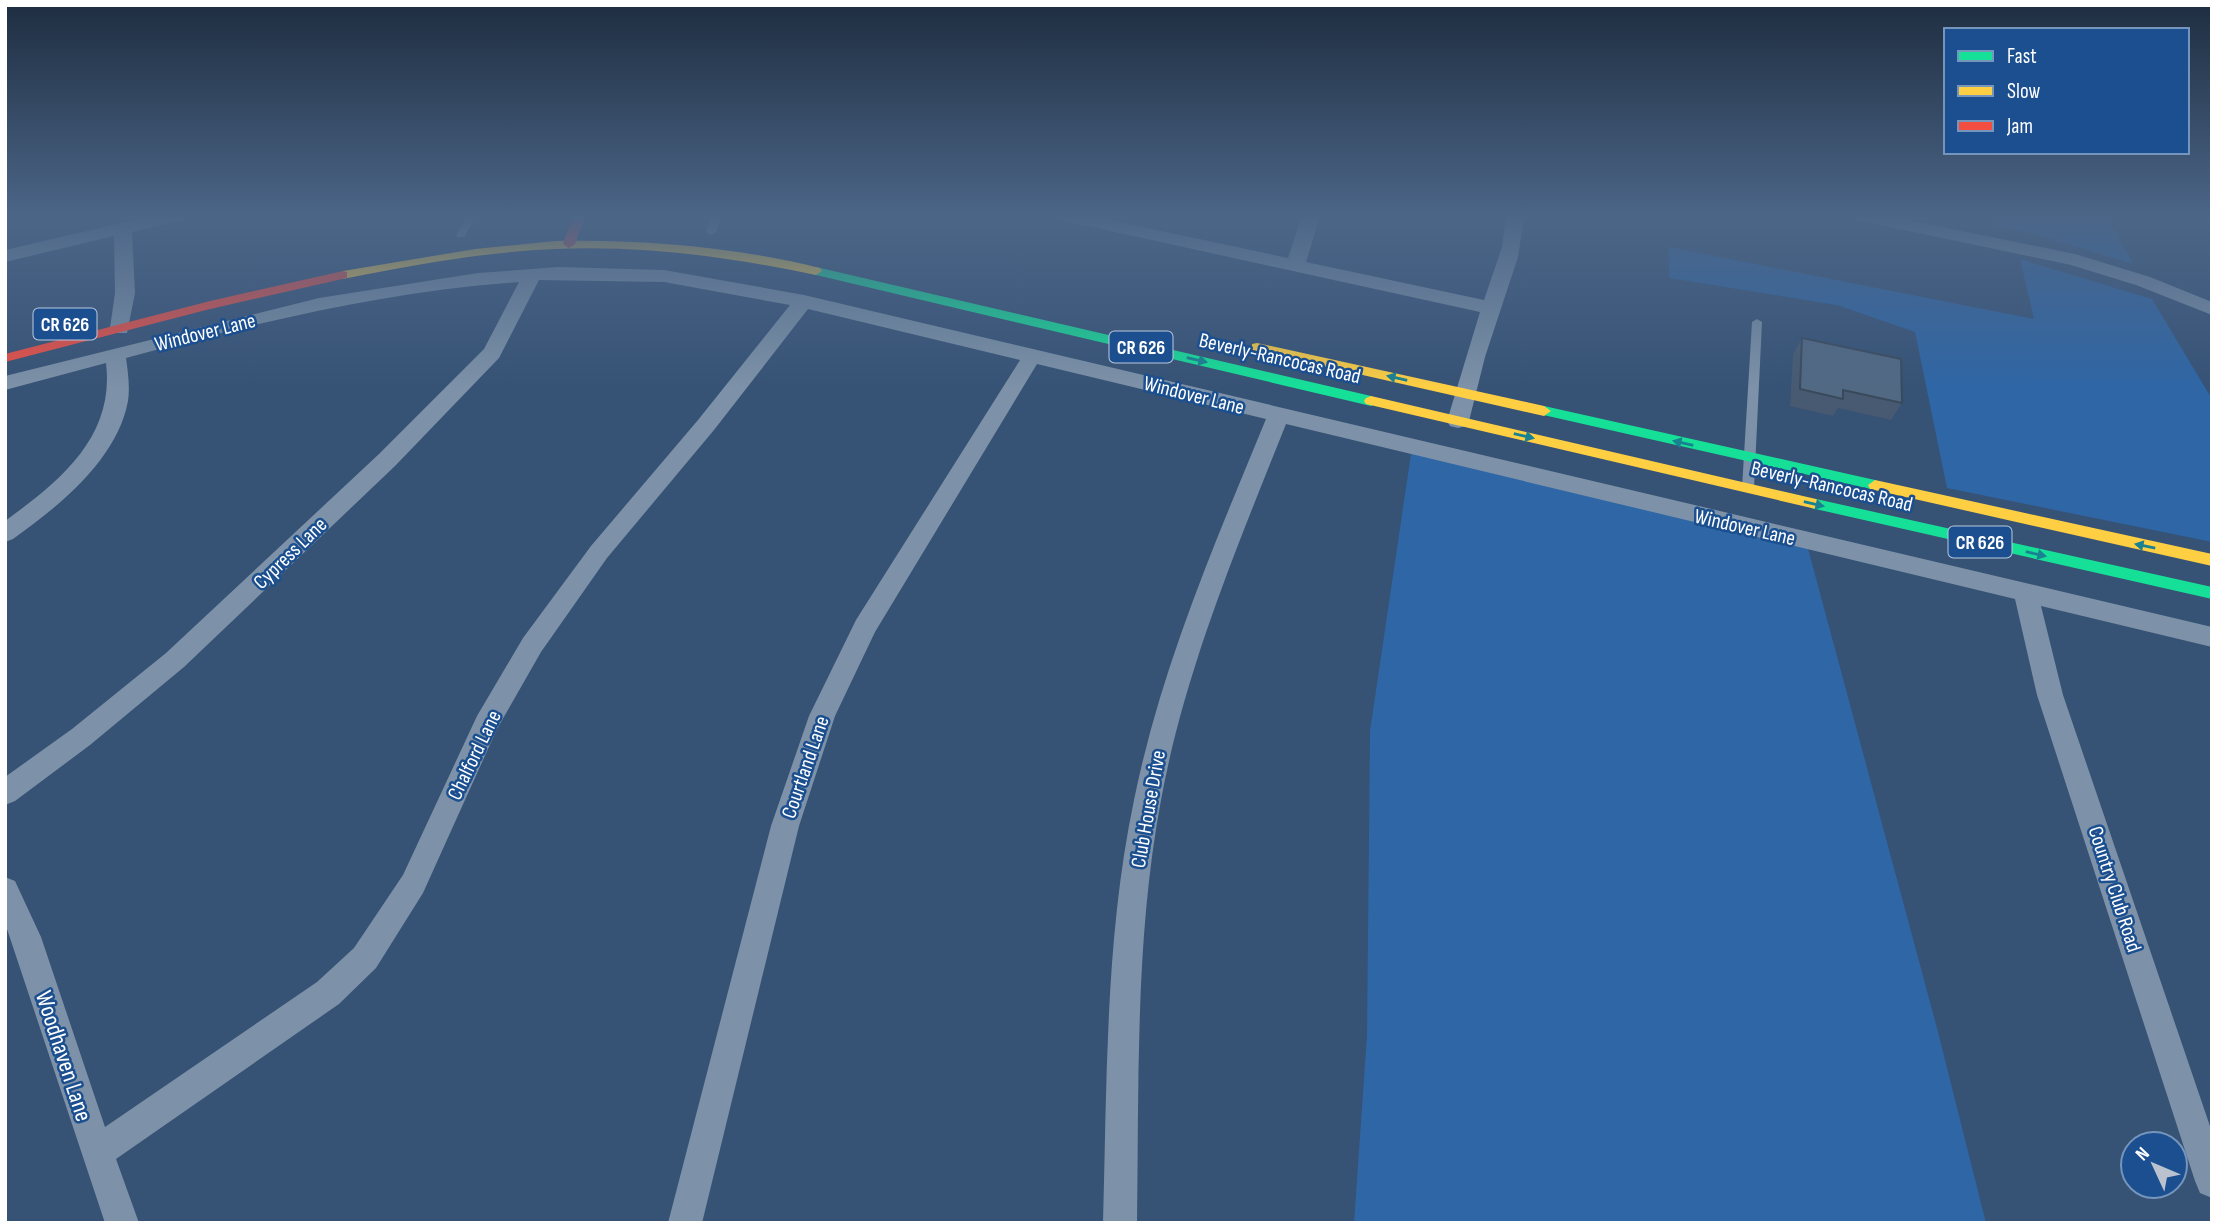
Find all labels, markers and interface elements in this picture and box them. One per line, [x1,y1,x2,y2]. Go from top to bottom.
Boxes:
legend [1944,28,2189,154]
text: Fast [2007,44,2037,69]
text: Slow [2007,79,2041,104]
text: Jam [2006,114,2033,139]
road number: CR 626 [34,308,96,340]
street label: Windover Lane [152,308,258,357]
street label: Beverly-Rancocas Road [1197,328,1363,389]
road number: CR 626 [1110,332,1172,362]
one-way arrow [1186,355,1208,366]
street label: Windover Lane [1141,371,1247,420]
one-way arrow [1386,373,1408,384]
one-way arrow [1513,431,1535,442]
one-way arrow [1672,437,1694,448]
street label: Beverly-Rancocas Road [1749,456,1915,517]
one-way arrow [1803,498,1825,509]
street label: Windover Lane [1692,504,1798,551]
street label: Cypress Lane [248,512,332,594]
road number: CR 626 [1948,526,2011,558]
one-way arrow [2134,540,2156,551]
one-way arrow [2025,549,2047,560]
street label: Chalford Lane [442,706,507,804]
street label: Courtland Lane [776,713,835,822]
street label: Club House Drive [1126,748,1171,870]
street label: Country Club Road [2082,823,2147,955]
street label: Woodhaven Lane [29,987,98,1125]
north arrow [2119,1130,2189,1200]
text: N [2131,1143,2155,1166]

